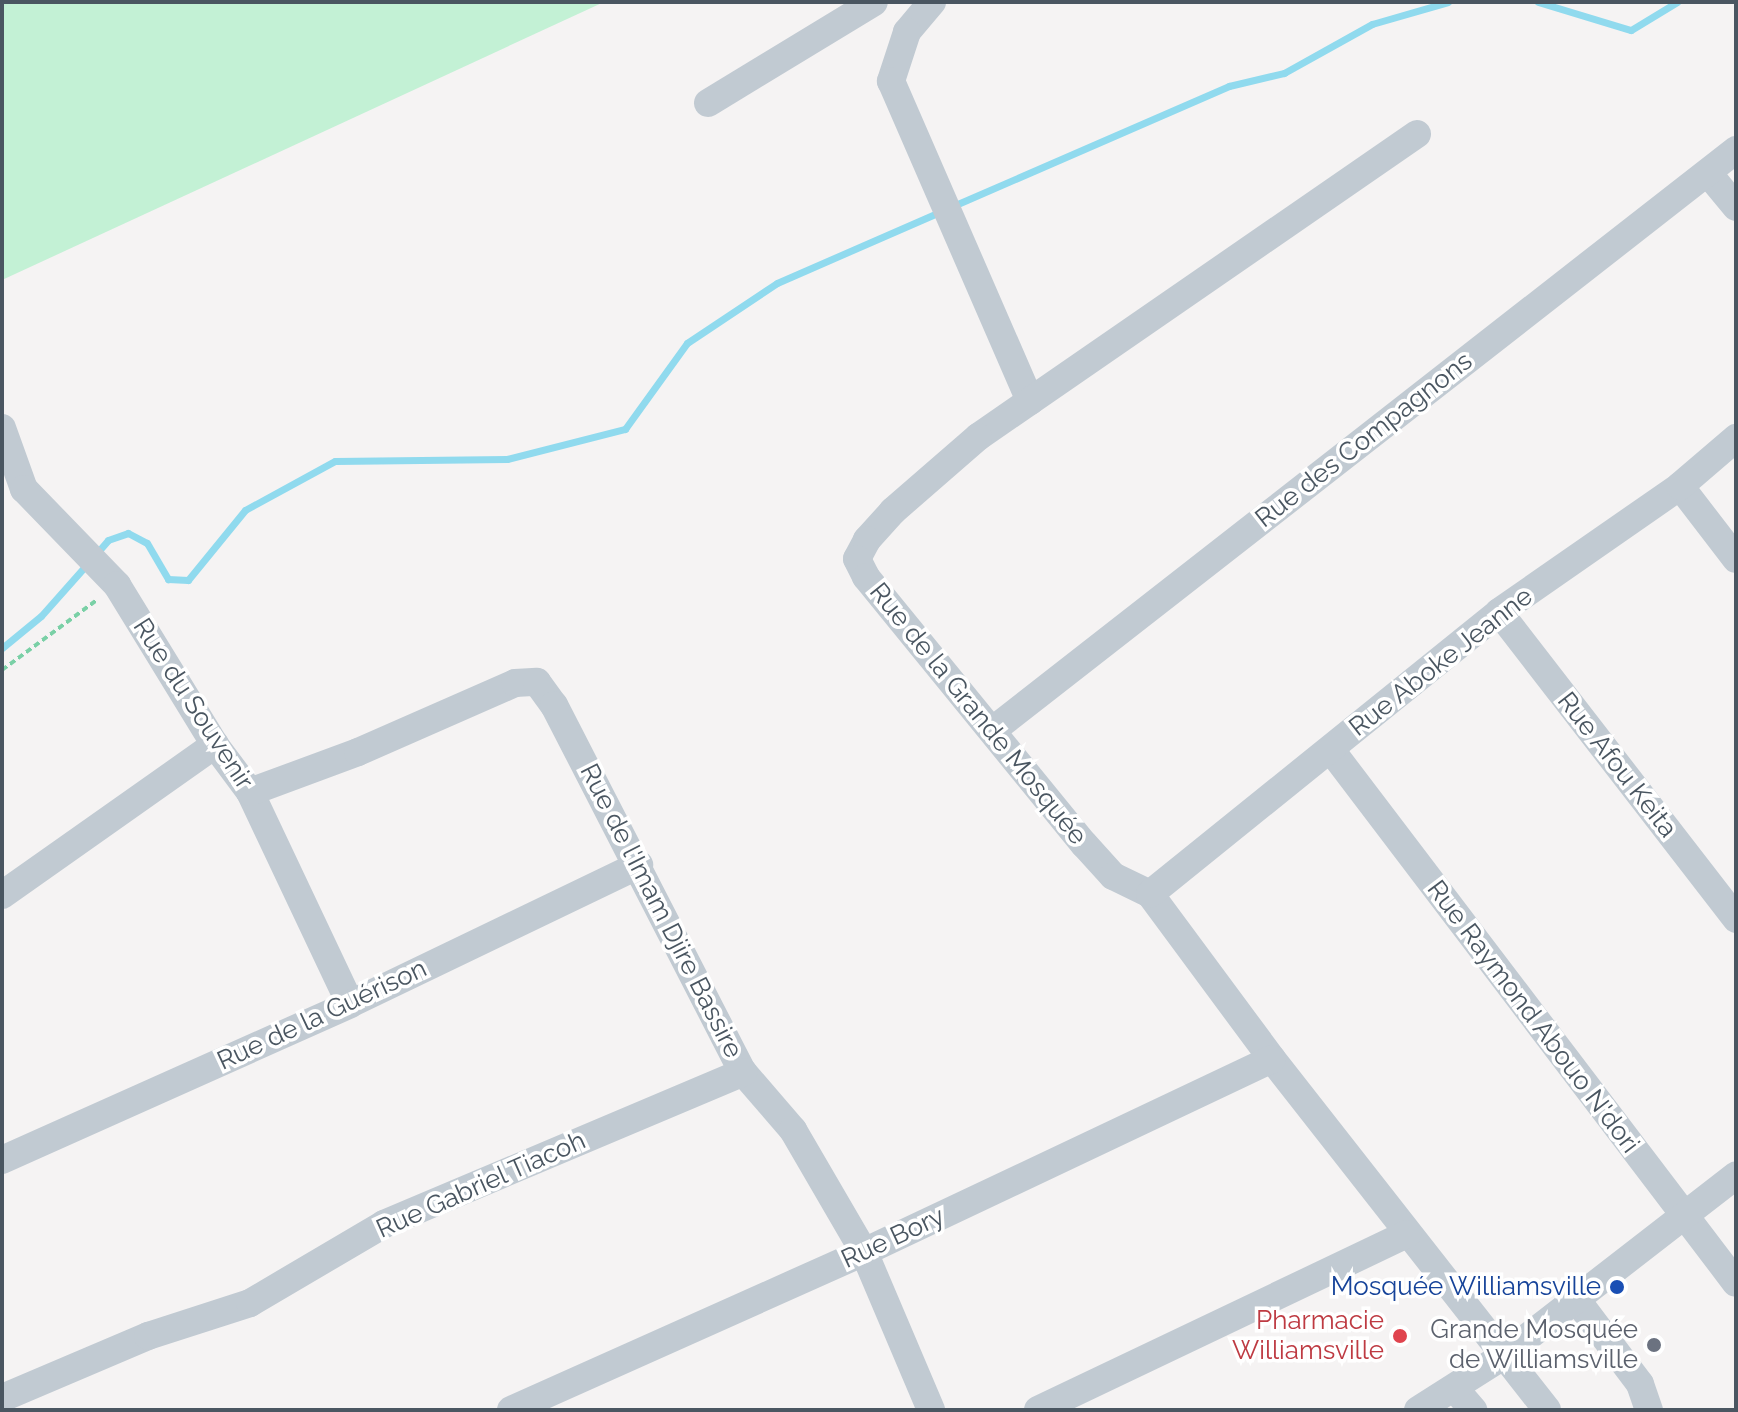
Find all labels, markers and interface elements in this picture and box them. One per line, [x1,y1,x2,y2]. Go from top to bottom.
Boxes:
street label: Rue des Compagnons [1249,346,1479,534]
street label: Rue de la Grande Mosquée [863,577,1093,851]
street label: Rue Aboke Jeanne [1343,580,1539,744]
street label: Rue du Souvenir [126,613,260,795]
street label: Rue Afou Keita [1550,686,1684,844]
street label: Rue de l'Imam Djire Bassire [573,759,749,1063]
street label: Rue Raymond Abouo N'dori [1420,874,1646,1160]
street label: Rue de la Guérison [212,953,432,1077]
street label: Rue Gabriel Tiacoh [371,1125,591,1245]
street label: Rue Bory [837,1201,949,1275]
place label: Mosquée Williamsville [1330,1271,1601,1303]
marker: Mosquée Williamsville [1608,1278,1626,1296]
place label: Pharmacie Williamsville [1232,1305,1384,1366]
place label: Grande Mosquée de Williamsville [1430,1314,1638,1376]
marker: Pharmacie Williamsville [1391,1327,1409,1345]
marker: Grande Mosquée de Williamsville [1645,1336,1663,1354]

